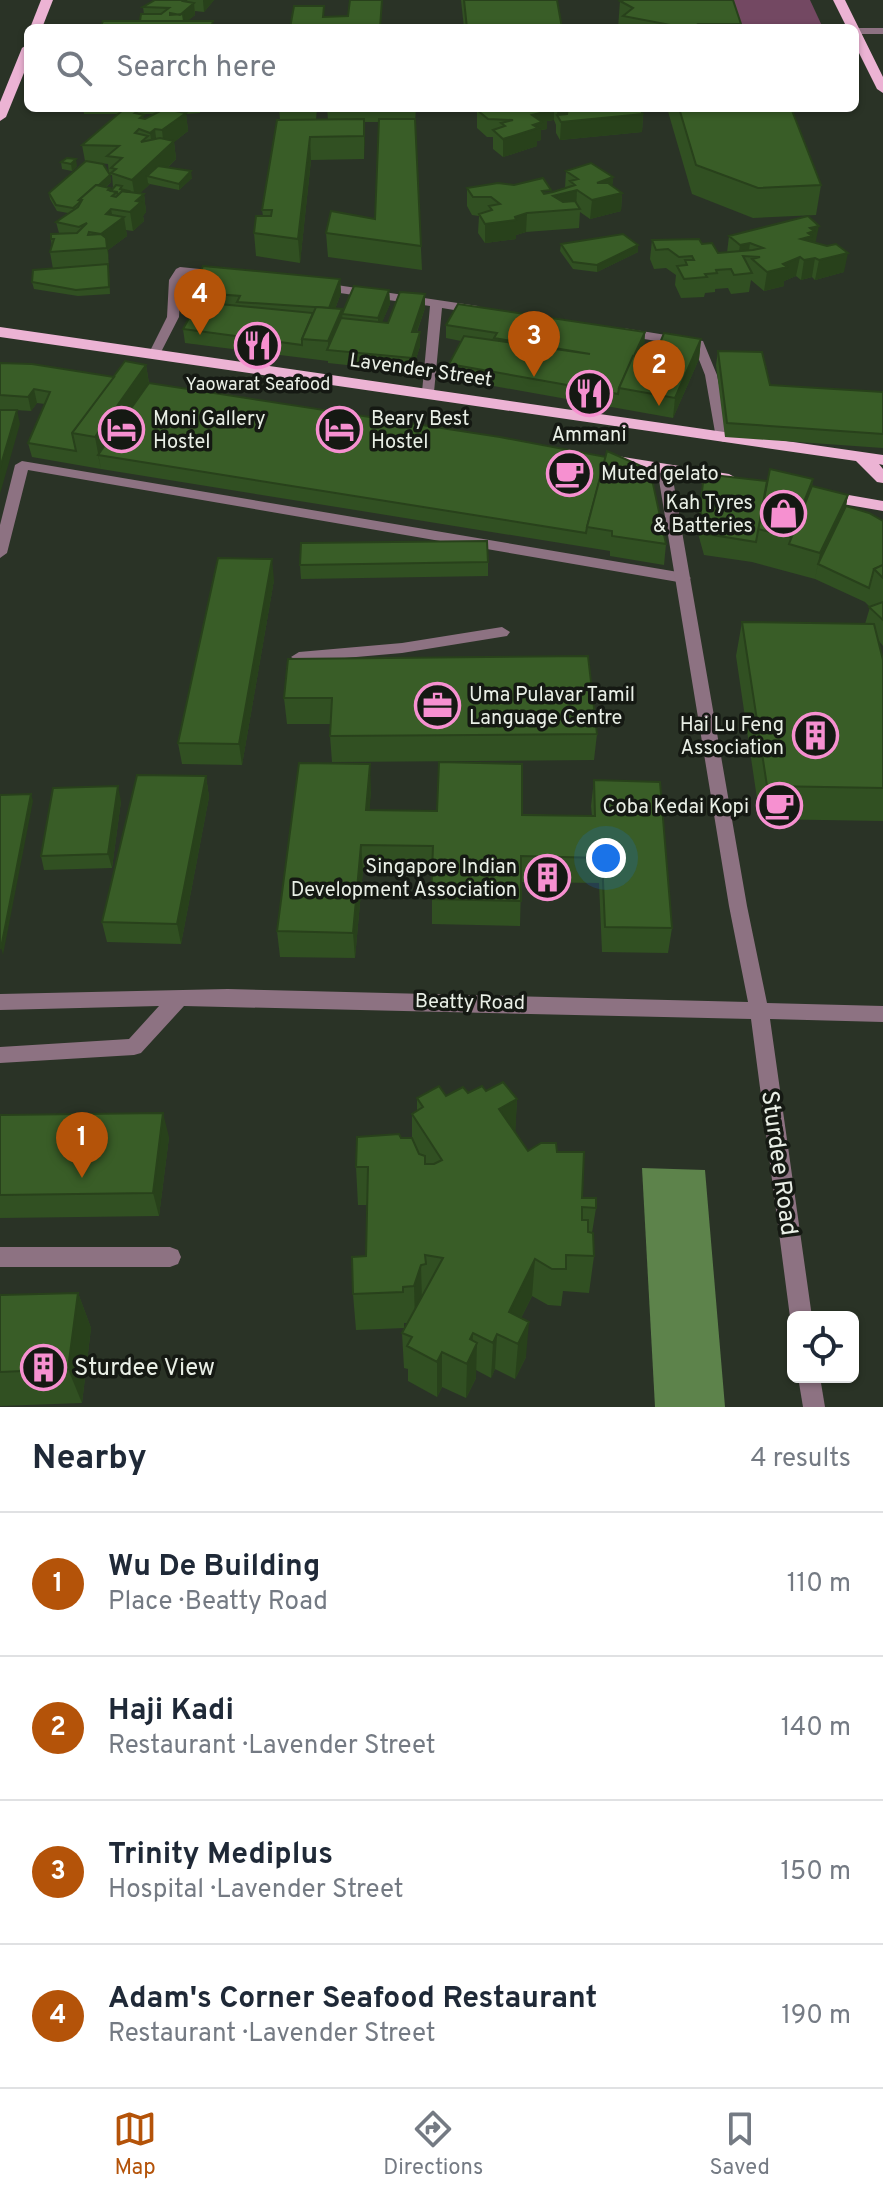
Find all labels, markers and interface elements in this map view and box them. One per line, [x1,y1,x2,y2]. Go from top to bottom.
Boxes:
search box [24,24,859,112]
icon: search [52,46,96,90]
text: Search here [116,50,276,87]
pin: 4 [174,269,226,335]
pin: 3 [508,311,560,377]
restaurant icon: Yaowarat Seafood [234,322,282,370]
pin: 2 [633,340,685,406]
street label: Lavender Street [348,348,494,394]
restaurant icon: Ammani [565,370,613,418]
place label: Yaowarat Seafood [186,374,331,397]
hotel icon: Moni Gallery Hostel [98,405,146,453]
hotel icon: Beary Best Hostel [316,406,364,454]
place label: Moni Gallery Hostel [153,407,265,456]
place label: Beary Best Hostel [371,407,470,456]
place label: Ammani [552,423,626,449]
cafe icon: Muted gelato [546,449,594,497]
place label: Muted gelato [601,462,719,488]
shop icon: Kah Tyres & Batteries [760,489,808,537]
place label: Kah Tyres & Batteries [653,491,753,540]
office icon: Uma Pulavar Tamil Language Centre [414,681,462,729]
place label: Uma Pulavar Tamil Language Centre [469,683,635,732]
building icon: Hai Lu Feng Association [791,712,839,760]
place label: Hai Lu Feng Association [680,713,784,762]
cafe icon: Coba Kedai Kopi [756,782,804,830]
place label: Coba Kedai Kopi [603,795,749,821]
your location [586,838,626,878]
building icon: Singapore Indian Development Association [524,853,572,901]
place label: Singapore Indian Development Association [291,855,517,904]
street label: Beatty Road [415,989,525,1017]
street label: Sturdee Road [753,1089,803,1238]
pin: 1 [56,1112,108,1178]
map controls [787,1311,859,1383]
button: locate [787,1311,859,1383]
building icon: Sturdee View [19,1343,67,1391]
place label: Sturdee View [74,1354,215,1384]
text: Nearby [32,1438,147,1481]
text: 4 results [750,1443,851,1476]
text: Wu De Building [108,1549,320,1586]
text: 1 [53,1568,63,1601]
text: 110 m [787,1568,851,1601]
text: Place · Beatty Road [108,1586,328,1619]
text: Haji Kadi [108,1693,234,1730]
text: 2 [50,1712,66,1745]
text: 140 m [781,1712,851,1745]
text: Restaurant · Lavender Street [108,1730,436,1763]
text: Trinity Mediplus [108,1837,333,1874]
text: 3 [50,1856,66,1889]
text: 150 m [780,1856,851,1889]
text: Hospital · Lavender Street [108,1874,404,1907]
text: Adam's Corner Seafood Restaurant [108,1981,597,2018]
text: 4 [50,2000,66,2033]
text: 190 m [781,2000,851,2033]
text: Restaurant · Lavender Street [108,2018,436,2051]
tab: Map [113,2107,157,2182]
tab: Directions [383,2107,483,2182]
tab: Saved [709,2107,770,2182]

